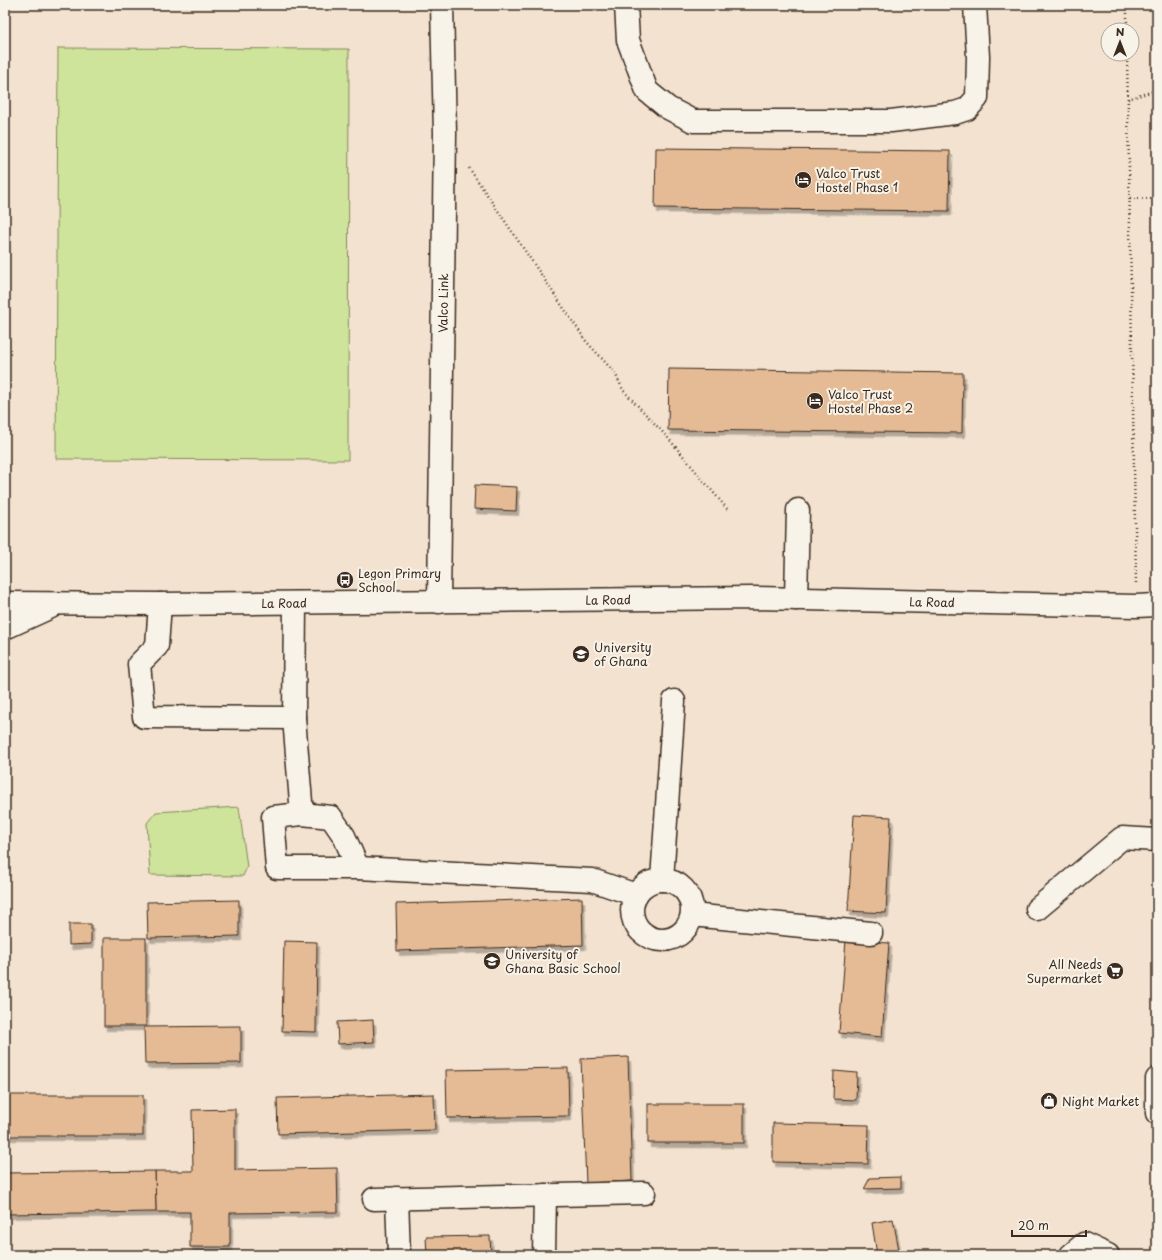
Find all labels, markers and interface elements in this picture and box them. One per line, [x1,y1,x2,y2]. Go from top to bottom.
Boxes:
north arrow [1100,22,1140,62]
text: N [1116,23,1125,40]
place label: Valco Trust Hostel Phase 1 [816,164,898,196]
hotel icon: Valco Trust Hostel Phase 1 [793,170,813,190]
street label: Valco Link [433,273,452,333]
place label: Valco Trust Hostel Phase 2 [828,385,913,417]
hotel icon: Valco Trust Hostel Phase 2 [805,391,825,411]
place label: Legon Primary School [358,564,441,596]
bus stop icon: Legon Primary School [335,570,355,590]
street label: La Road [585,590,631,609]
street label: La Road [909,592,955,611]
street label: La Road [261,594,307,612]
place label: University of Ghana [594,638,652,670]
school or university icon: University of Ghana [571,644,591,664]
place label: University of Ghana Basic School [505,945,621,977]
school or university icon: University of Ghana Basic School [482,951,502,971]
place label: All Needs Supermarket [1027,955,1103,987]
supermarket icon: All Needs Supermarket [1105,961,1125,981]
shop icon: Night Market [1039,1091,1059,1111]
place label: Night Market [1062,1092,1139,1110]
scale bar [1012,1212,1086,1238]
text: 20 m [1018,1216,1049,1234]

